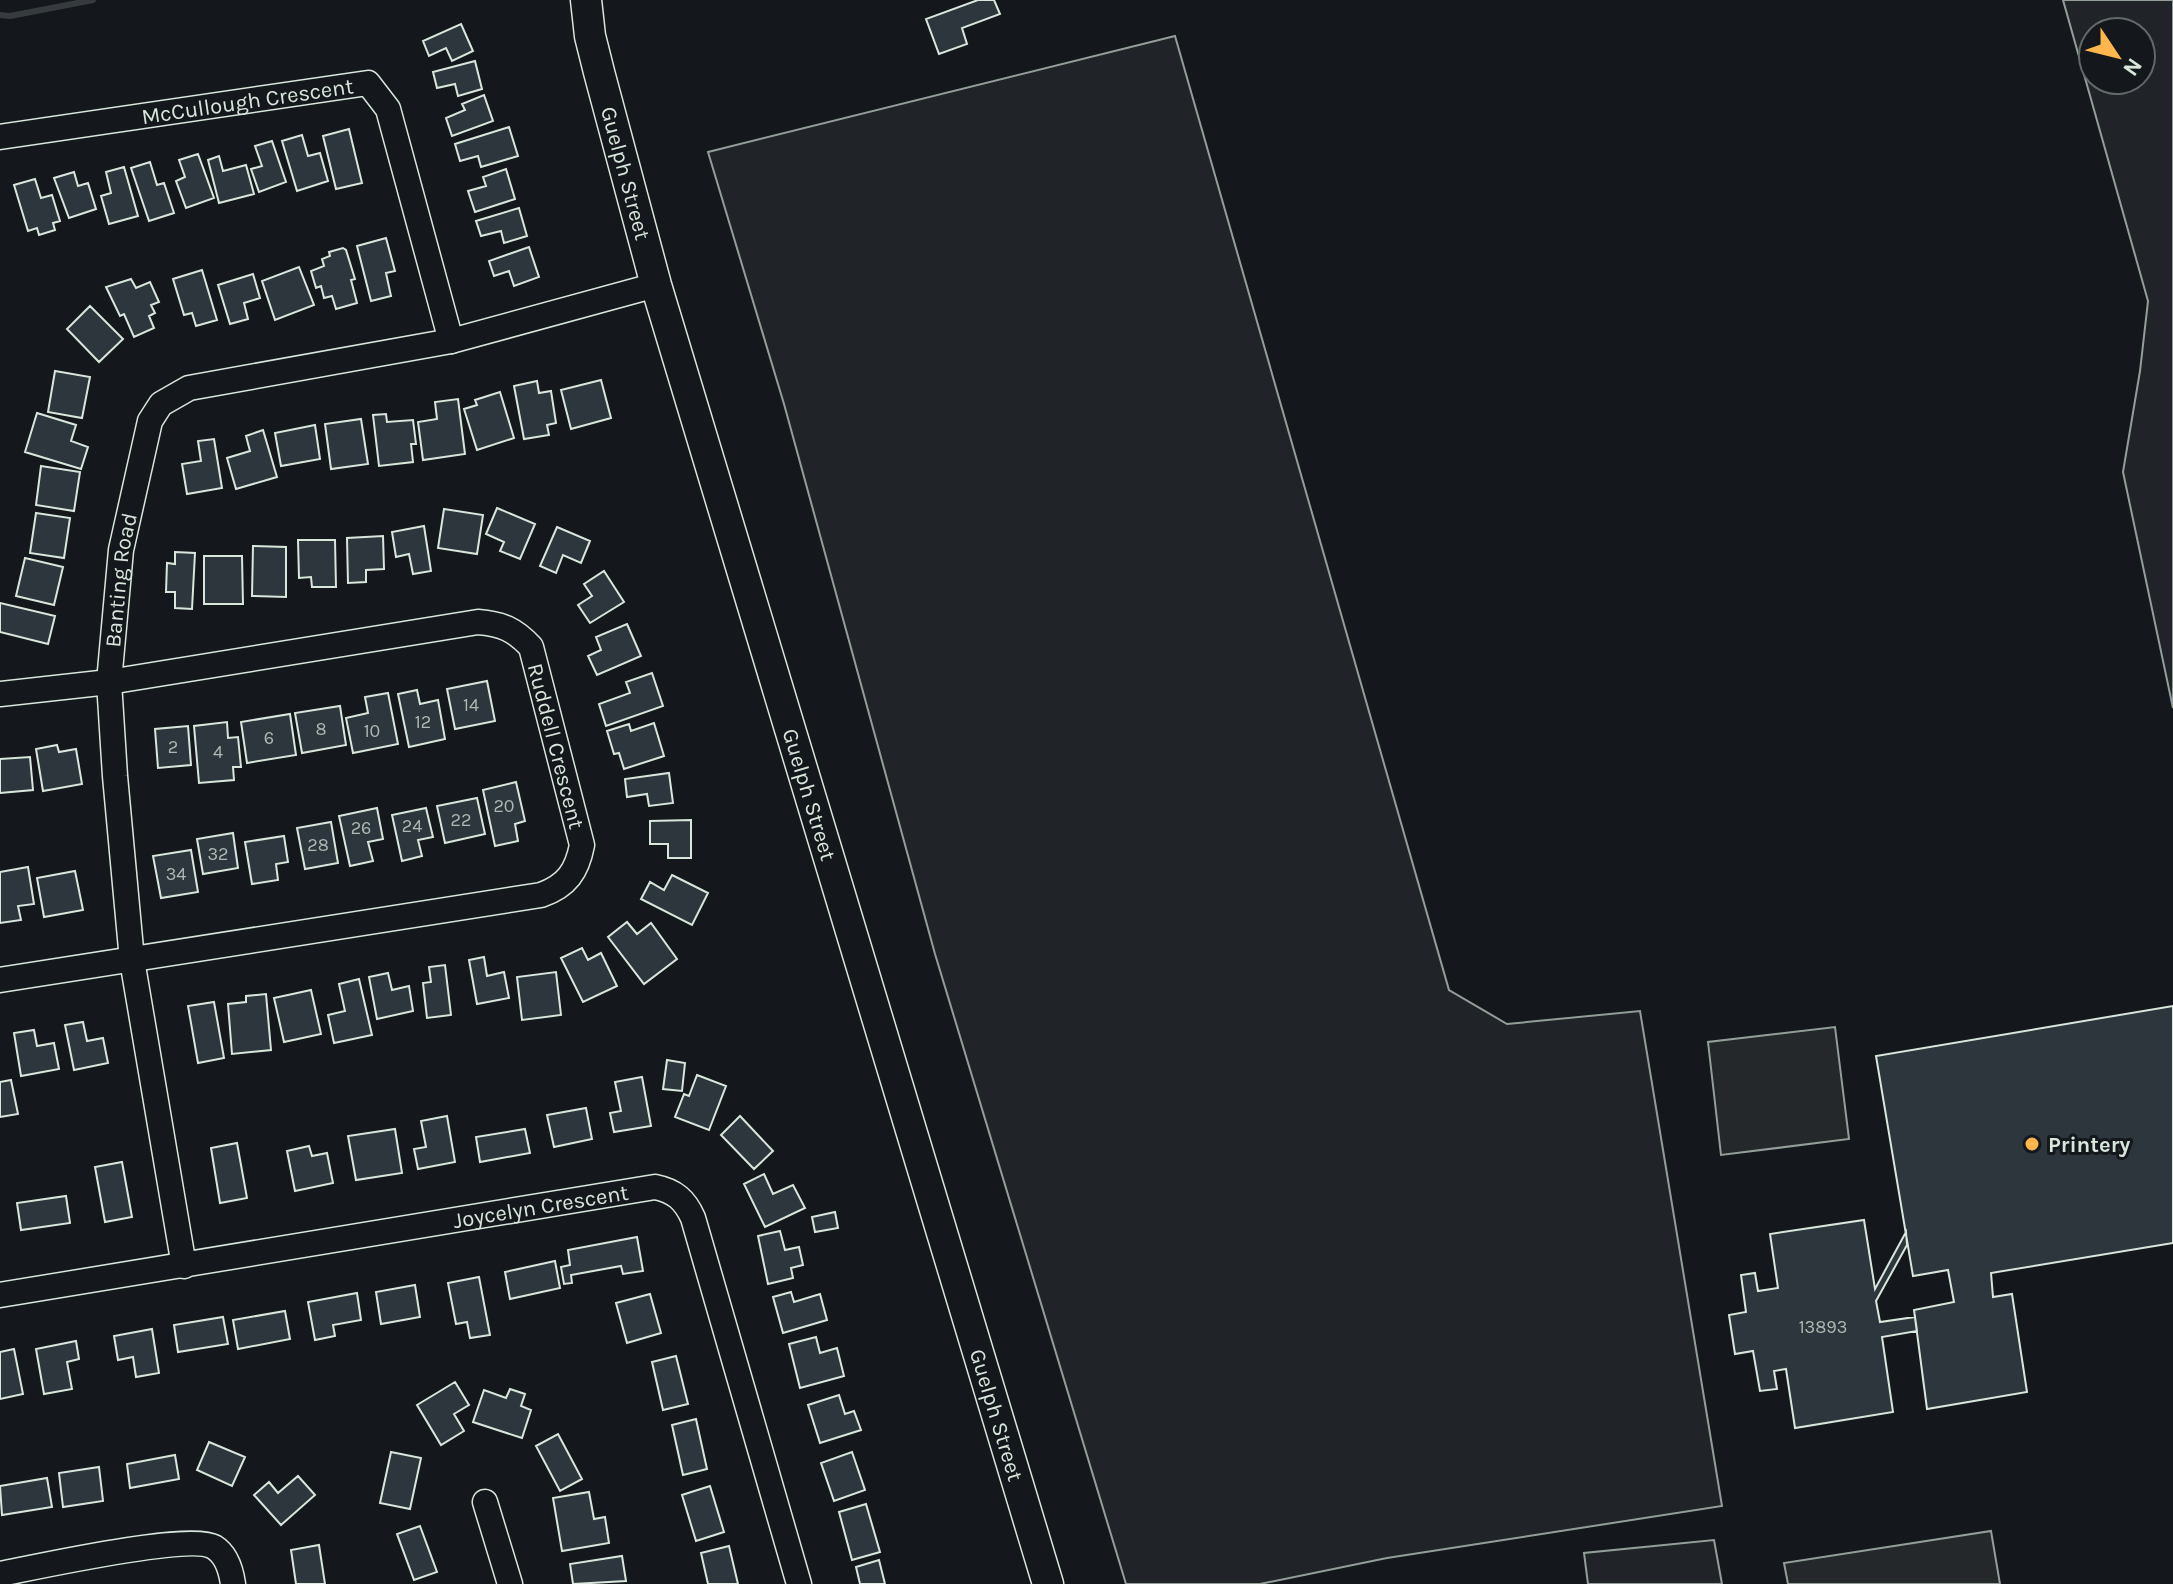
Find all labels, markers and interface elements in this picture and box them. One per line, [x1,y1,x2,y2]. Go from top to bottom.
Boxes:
north arrow [2077,16,2157,96]
text: N [2117,53,2148,81]
street label: McCullough Crescent [140,73,355,130]
street label: Guelph Street [595,104,655,243]
street label: Banting Road [100,510,143,649]
street label: Ruddell Crescent [522,660,589,832]
house number: 14 [463,694,479,716]
house number: 12 [415,711,431,733]
house number: 8 [315,718,327,740]
house number: 10 [364,720,380,742]
street label: Guelph Street [777,726,841,864]
house number: 6 [264,727,274,749]
house number: 2 [168,736,178,758]
house number: 4 [213,741,223,763]
house number: 20 [493,795,515,817]
house number: 22 [451,809,471,831]
house number: 24 [402,815,422,837]
house number: 26 [351,817,371,839]
house number: 28 [307,834,329,856]
house number: 32 [207,843,229,865]
house number: 34 [166,863,186,885]
place label: Printery [2048,1132,2130,1158]
marker: Printery [2023,1135,2041,1153]
street label: Joycelyn Crescent [451,1180,630,1234]
house number: 13893 [1799,1316,1847,1338]
street label: Guelph Street [964,1346,1028,1484]

